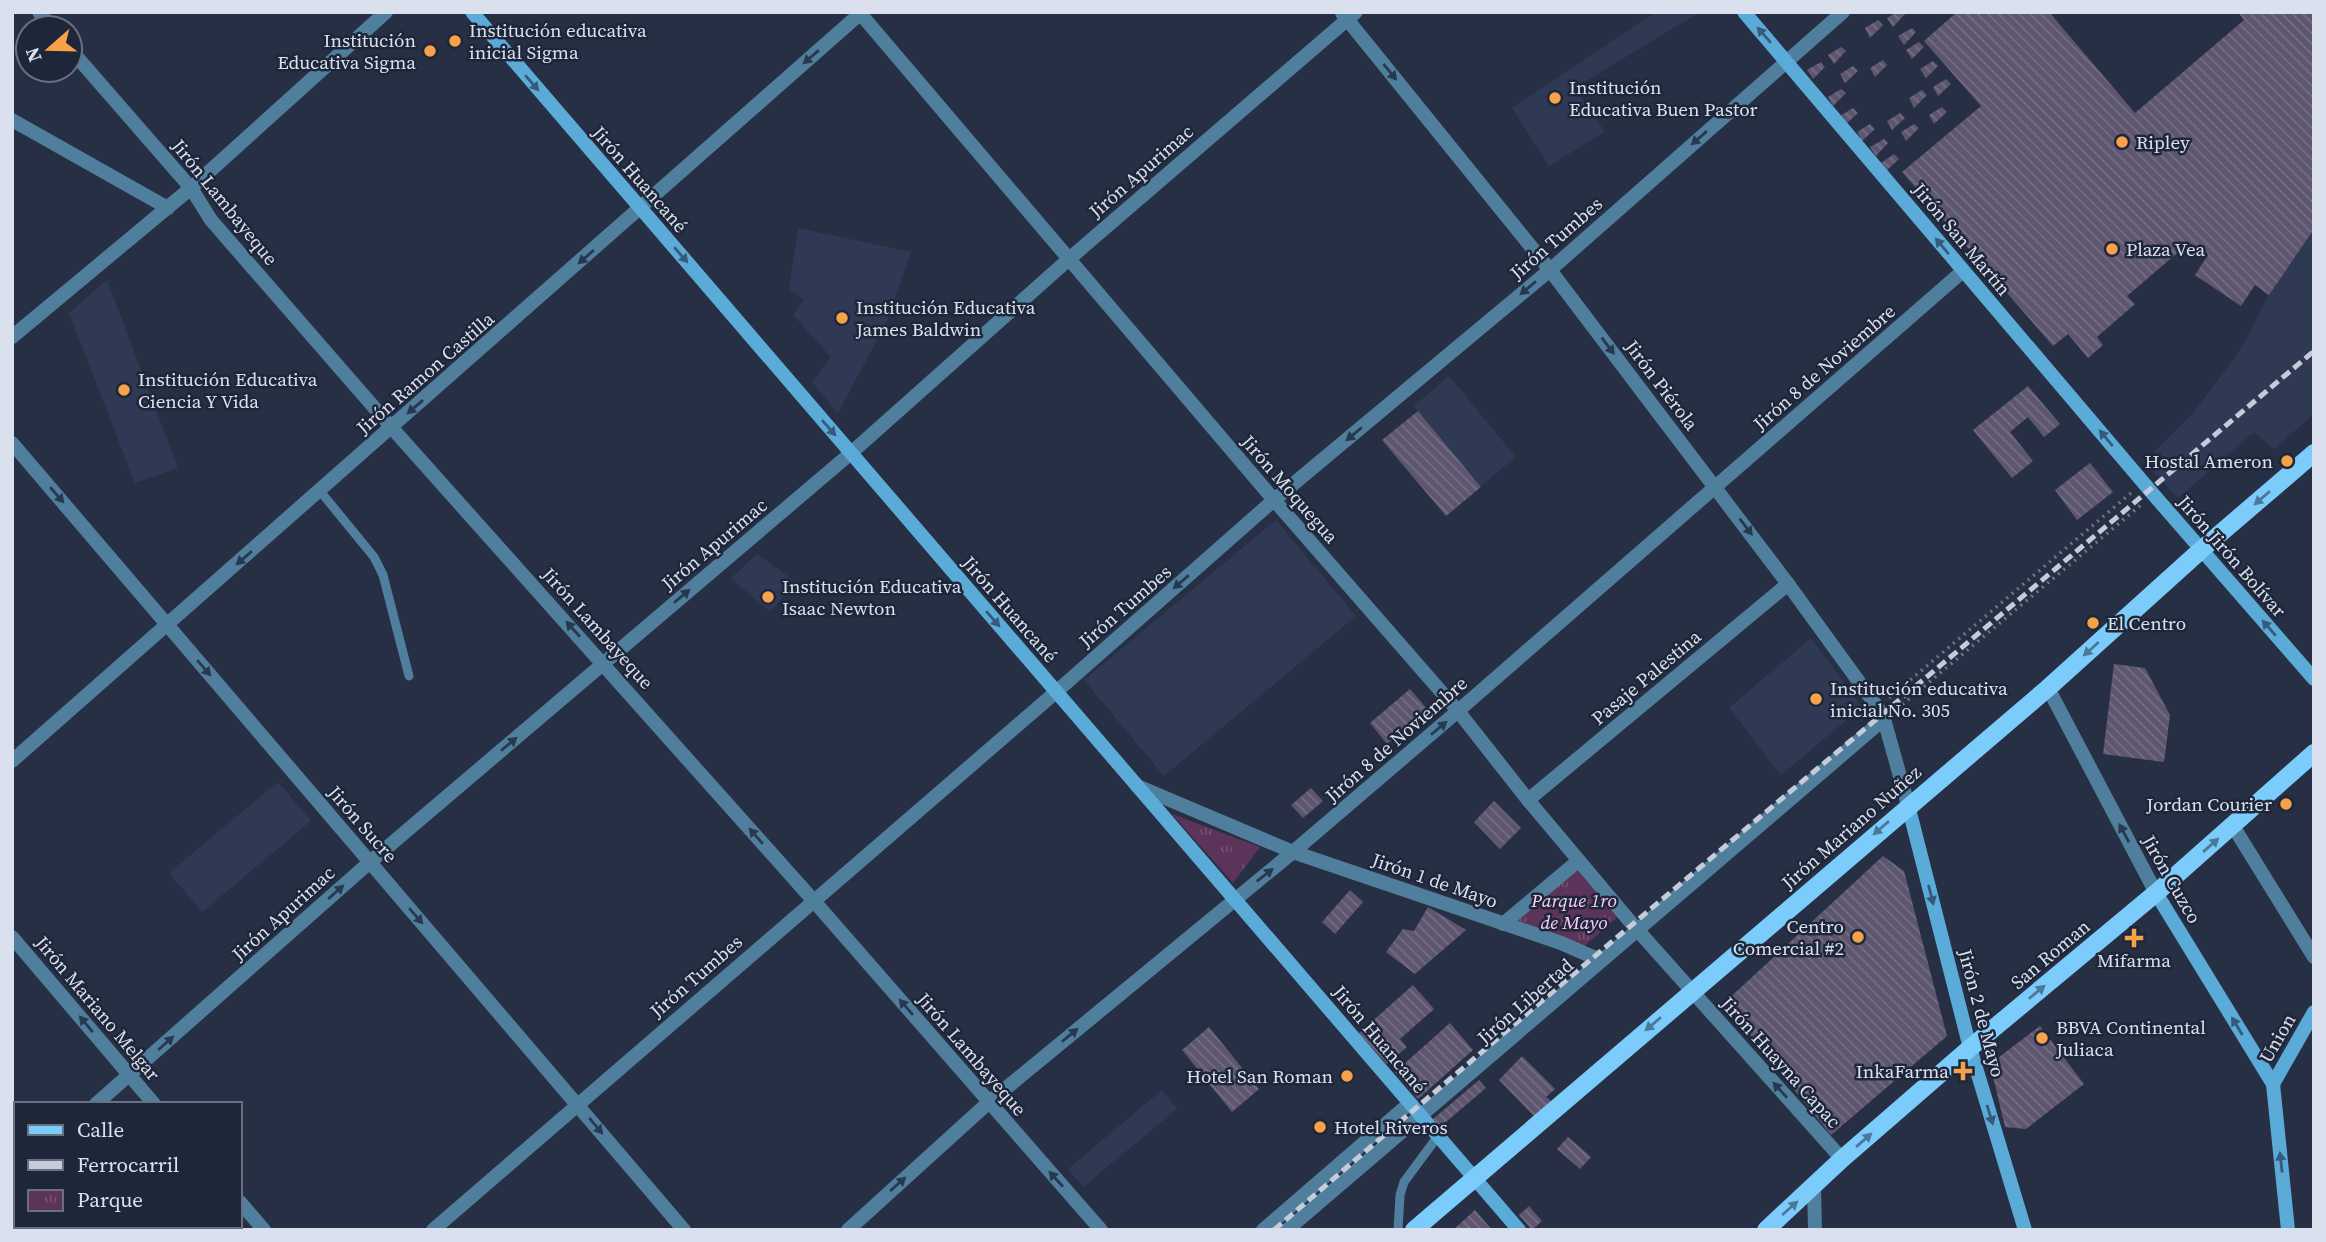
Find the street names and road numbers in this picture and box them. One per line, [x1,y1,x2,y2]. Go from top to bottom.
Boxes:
street label: Jirón Apurimac [1082,118,1199,224]
street label: Jirón Huancané [586,119,694,238]
street label: Jirón Lambayeque [165,133,284,271]
street label: Jirón San Martín [1906,176,2017,301]
street label: Jirón Tumbes [1503,191,1608,286]
street label: Jirón 8 de Noviembre [1747,298,1901,437]
street label: Jirón Ramon Castilla [350,306,500,441]
street label: Jirón Piérola [1619,334,1705,436]
street label: Jirón Moquegua [1235,428,1345,549]
street label: Jirón Jirón Bolívar [2171,489,2292,623]
street label: Jirón Apurimac [655,492,772,597]
street label: Jirón Huancané [956,549,1064,668]
street label: Jirón Tumbes [1072,559,1177,654]
street label: Jirón Lambayeque [536,561,660,694]
street label: Pasaje Palestina [1586,623,1707,731]
street label: Jirón 8 de Noviembre [1319,670,1473,809]
street label: Jirón Mariano Nuñez [1775,759,1927,896]
street label: Jirón Sucre [322,779,404,868]
street label: Jirón Cuzco [2136,829,2208,928]
street label: Jirón 1 de Mayo [1368,846,1501,914]
street label: Jirón Apurimac [225,860,340,967]
street label: San Roman [2005,913,2095,995]
street label: Jirón Mariano Melgar [29,929,166,1086]
street label: Jirón Tumbes [643,929,748,1024]
street label: Jirón 2 de Mayo [1952,945,2012,1080]
street label: Jirón Libertad [1471,952,1579,1051]
street label: Jirón Huancané [1326,979,1433,1099]
street label: Jirón Lambayeque [911,986,1033,1121]
street label: Jirón Huayna Capac [1714,990,1847,1133]
street label: Union [2253,1009,2301,1067]

